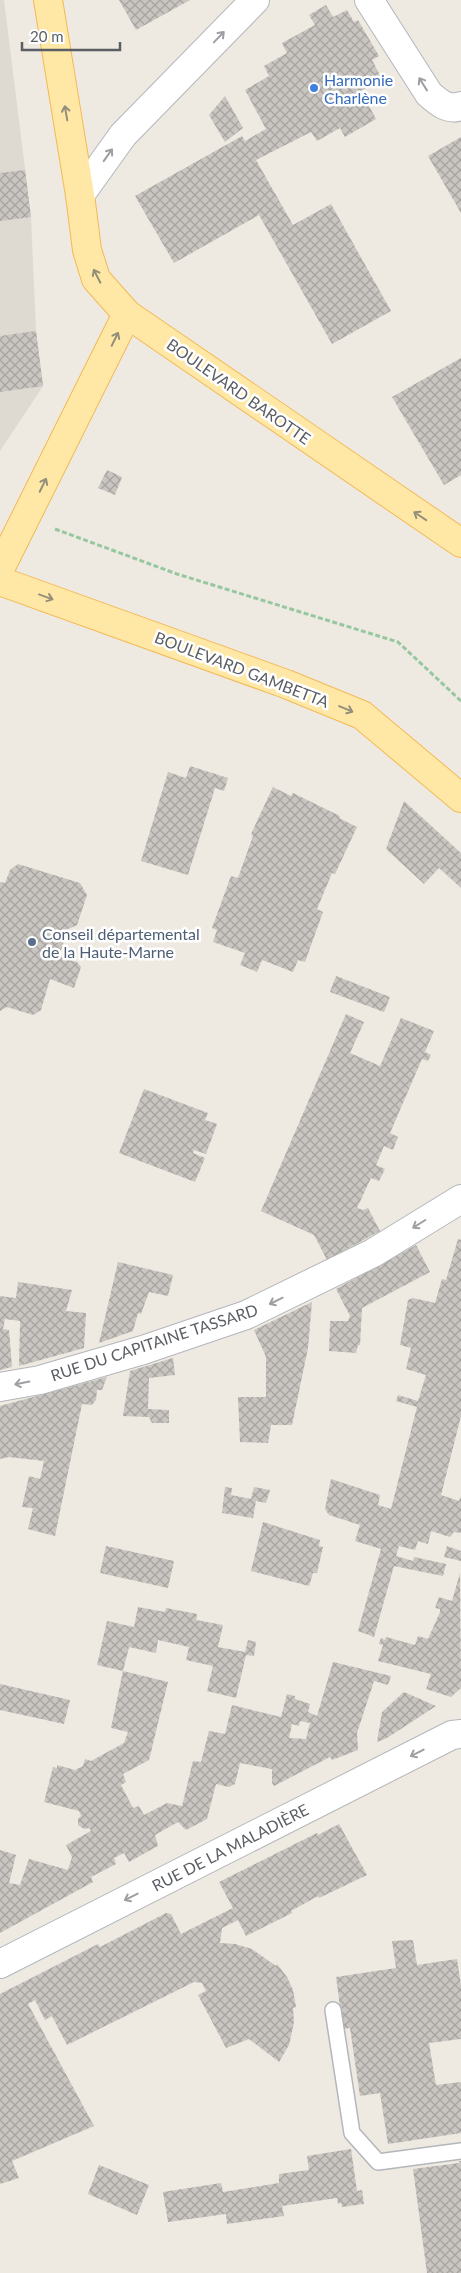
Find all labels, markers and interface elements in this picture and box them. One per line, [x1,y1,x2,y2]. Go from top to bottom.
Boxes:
scale bar [22,20,120,52]
text: 20 m [30,27,64,45]
one-way arrow [213,31,225,43]
place label: Harmonie Charlène [324,70,393,107]
one-way arrow [417,78,427,92]
marker: Harmonie Charlène [308,82,320,94]
one-way arrow [61,105,71,121]
one-way arrow [103,149,113,163]
one-way arrow [92,269,102,284]
one-way arrow [110,332,120,347]
street label: BOULEVARD BAROTTE [164,334,314,448]
one-way arrow [39,478,48,493]
one-way arrow [414,511,428,521]
one-way arrow [38,593,53,602]
street label: BOULEVARD GAMBETTA [152,627,332,711]
one-way arrow [338,704,353,714]
place label: Conseil départemental de la Haute-Marne [42,924,200,961]
marker: Conseil départemental de la Haute-Marne [26,936,38,948]
one-way arrow [413,1220,427,1230]
one-way arrow [269,1296,284,1306]
street label: RUE DU CAPITAINE TASSARD [48,1299,260,1385]
one-way arrow [15,1379,31,1388]
one-way arrow [409,1748,424,1758]
street label: RUE DE LA MALADIÈRE [149,1799,311,1895]
one-way arrow [124,1893,139,1902]

